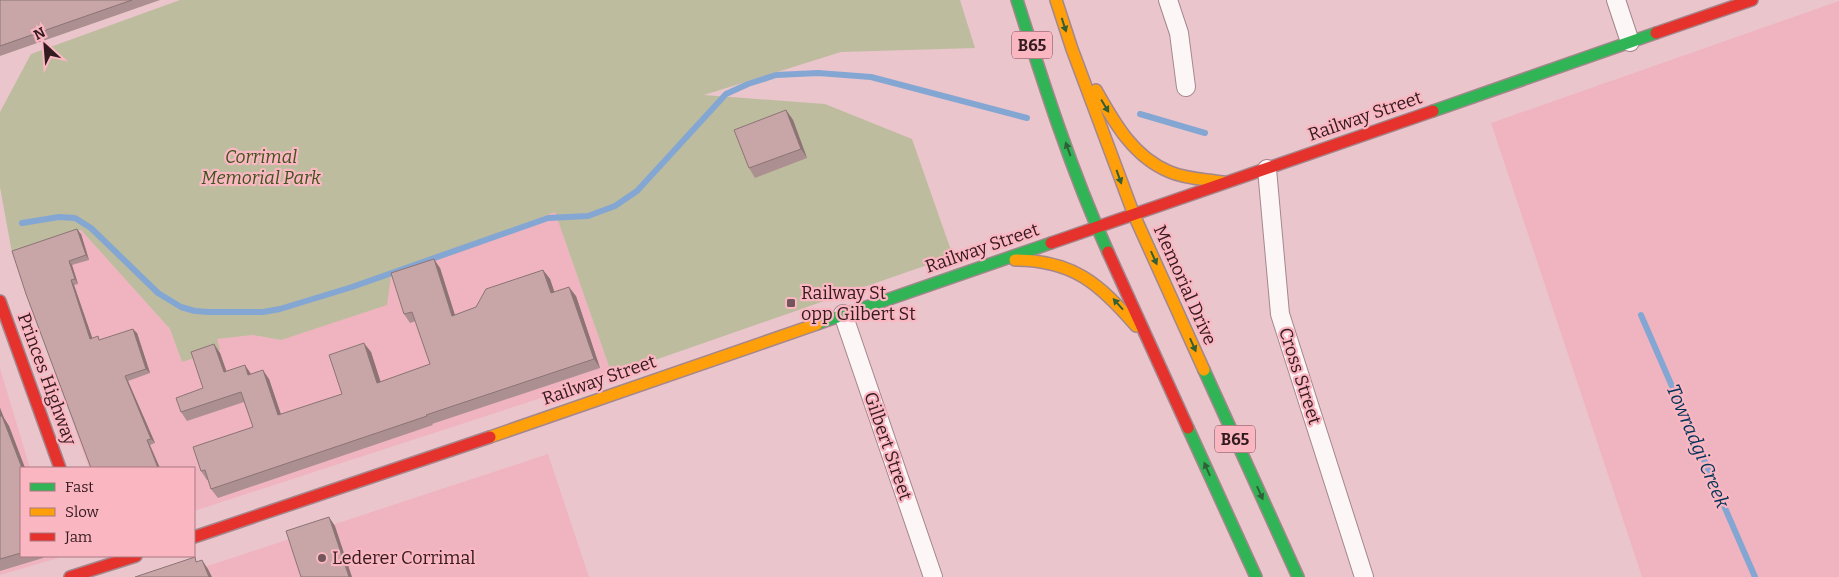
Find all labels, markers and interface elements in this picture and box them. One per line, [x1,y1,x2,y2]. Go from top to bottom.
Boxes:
one-way arrow [1061,17,1068,32]
north arrow [20,20,70,70]
text: N [31,24,48,44]
road number: B65 [1012,32,1052,58]
street label: Railway Street [1305,86,1425,146]
one-way arrow [1101,100,1110,113]
one-way arrow [1064,141,1072,156]
park label: Corrimal Memorial Park [201,146,321,189]
one-way arrow [1115,170,1123,185]
street label: Railway Street [922,218,1042,278]
street label: Memorial Drive [1149,222,1221,348]
one-way arrow [1150,251,1158,265]
place label: Railway St opp Gilbert St [801,282,916,325]
marker: Railway St opp Gilbert St [785,297,797,309]
one-way arrow [1112,298,1124,310]
street label: Princes Highway [13,310,81,449]
street label: Cross Street [1274,325,1326,428]
one-way arrow [1189,338,1197,352]
street label: Railway Street [539,350,659,410]
water label: Towradgi Creek [1662,381,1735,512]
street label: Gilbert Street [859,389,917,503]
road number: B65 [1215,426,1255,452]
one-way arrow [1202,462,1210,476]
legend [20,467,195,557]
text: Fast [65,478,94,496]
one-way arrow [1256,486,1264,500]
text: Slow [65,503,100,521]
text: Jam [64,528,93,546]
place label: Lederer Corrimal [332,547,475,569]
marker: Lederer Corrimal [316,552,328,564]

